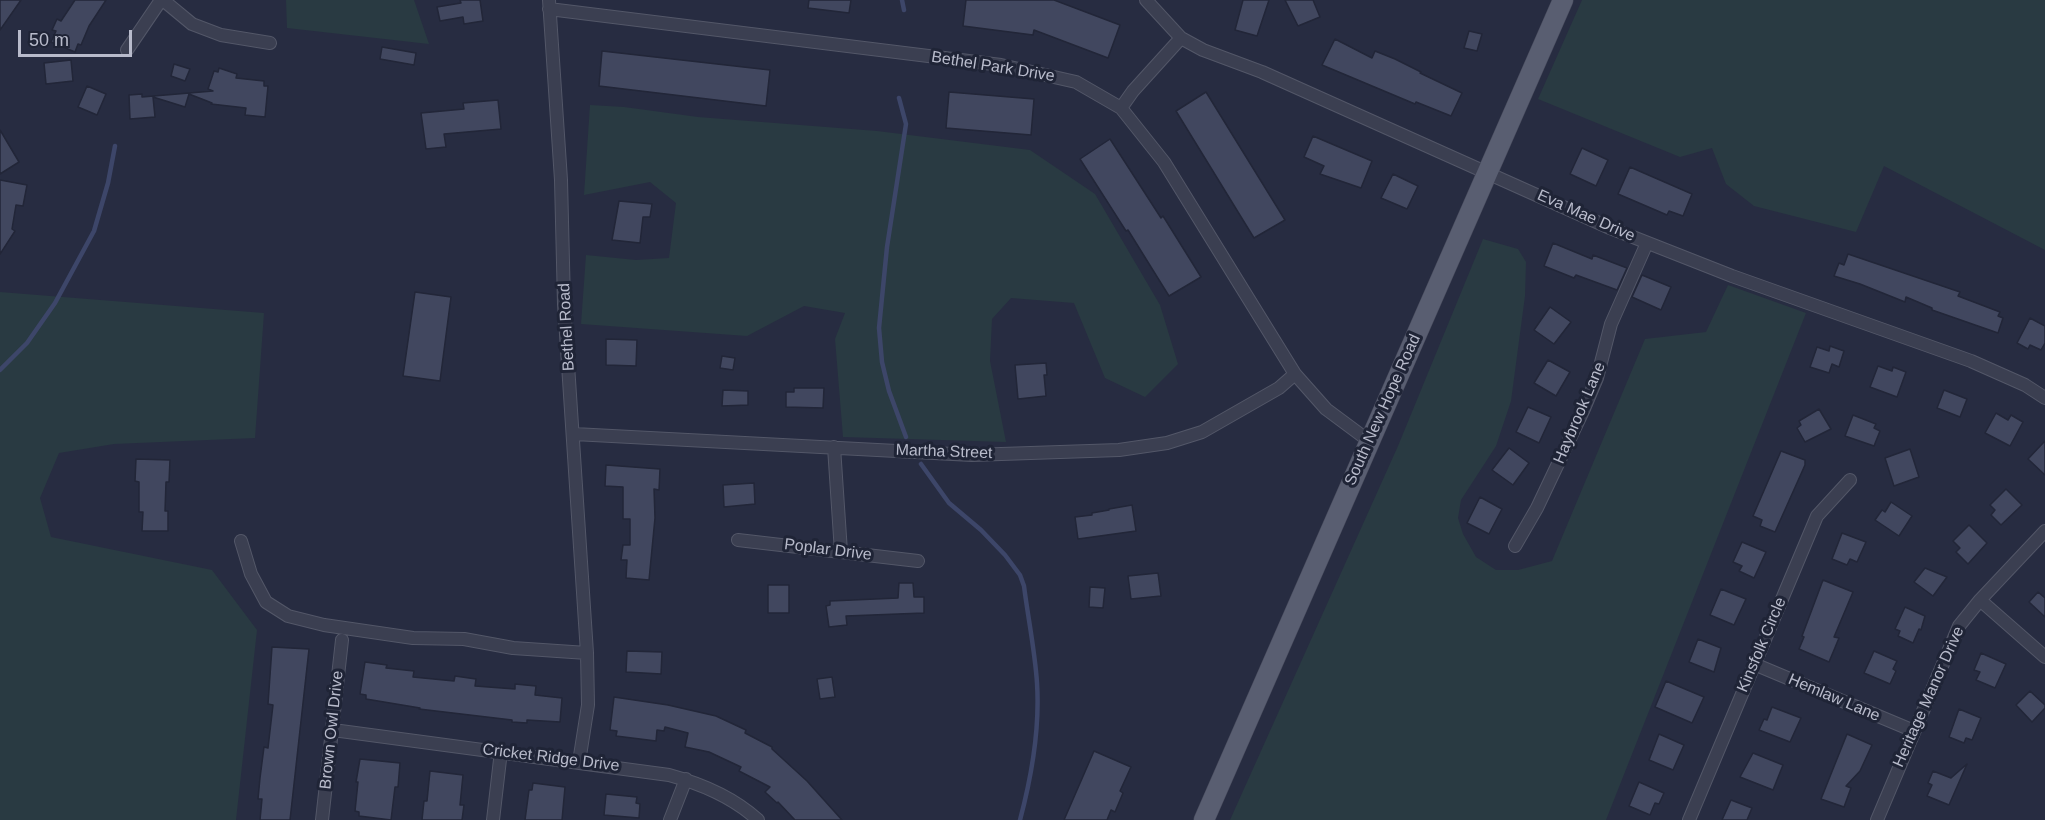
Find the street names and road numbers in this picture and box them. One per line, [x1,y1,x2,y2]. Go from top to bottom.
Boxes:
street label: Bethel Park Drive [930,48,1056,86]
street label: Eva Mae Drive [1534,186,1638,246]
street label: Bethel Road [555,283,579,371]
street label: South New Hope Road [1341,331,1425,489]
street label: Haybrook Lane [1550,359,1610,467]
street label: Martha Street [895,441,993,463]
street label: Poplar Drive [783,535,873,565]
street label: Kinsfolk Circle [1733,595,1791,695]
street label: Heritage Manor Drive [1889,624,1969,770]
street label: Brown Owl Drive [316,670,348,790]
street label: Hemlaw Lane [1785,670,1883,726]
street label: Cricket Ridge Drive [481,740,621,776]

